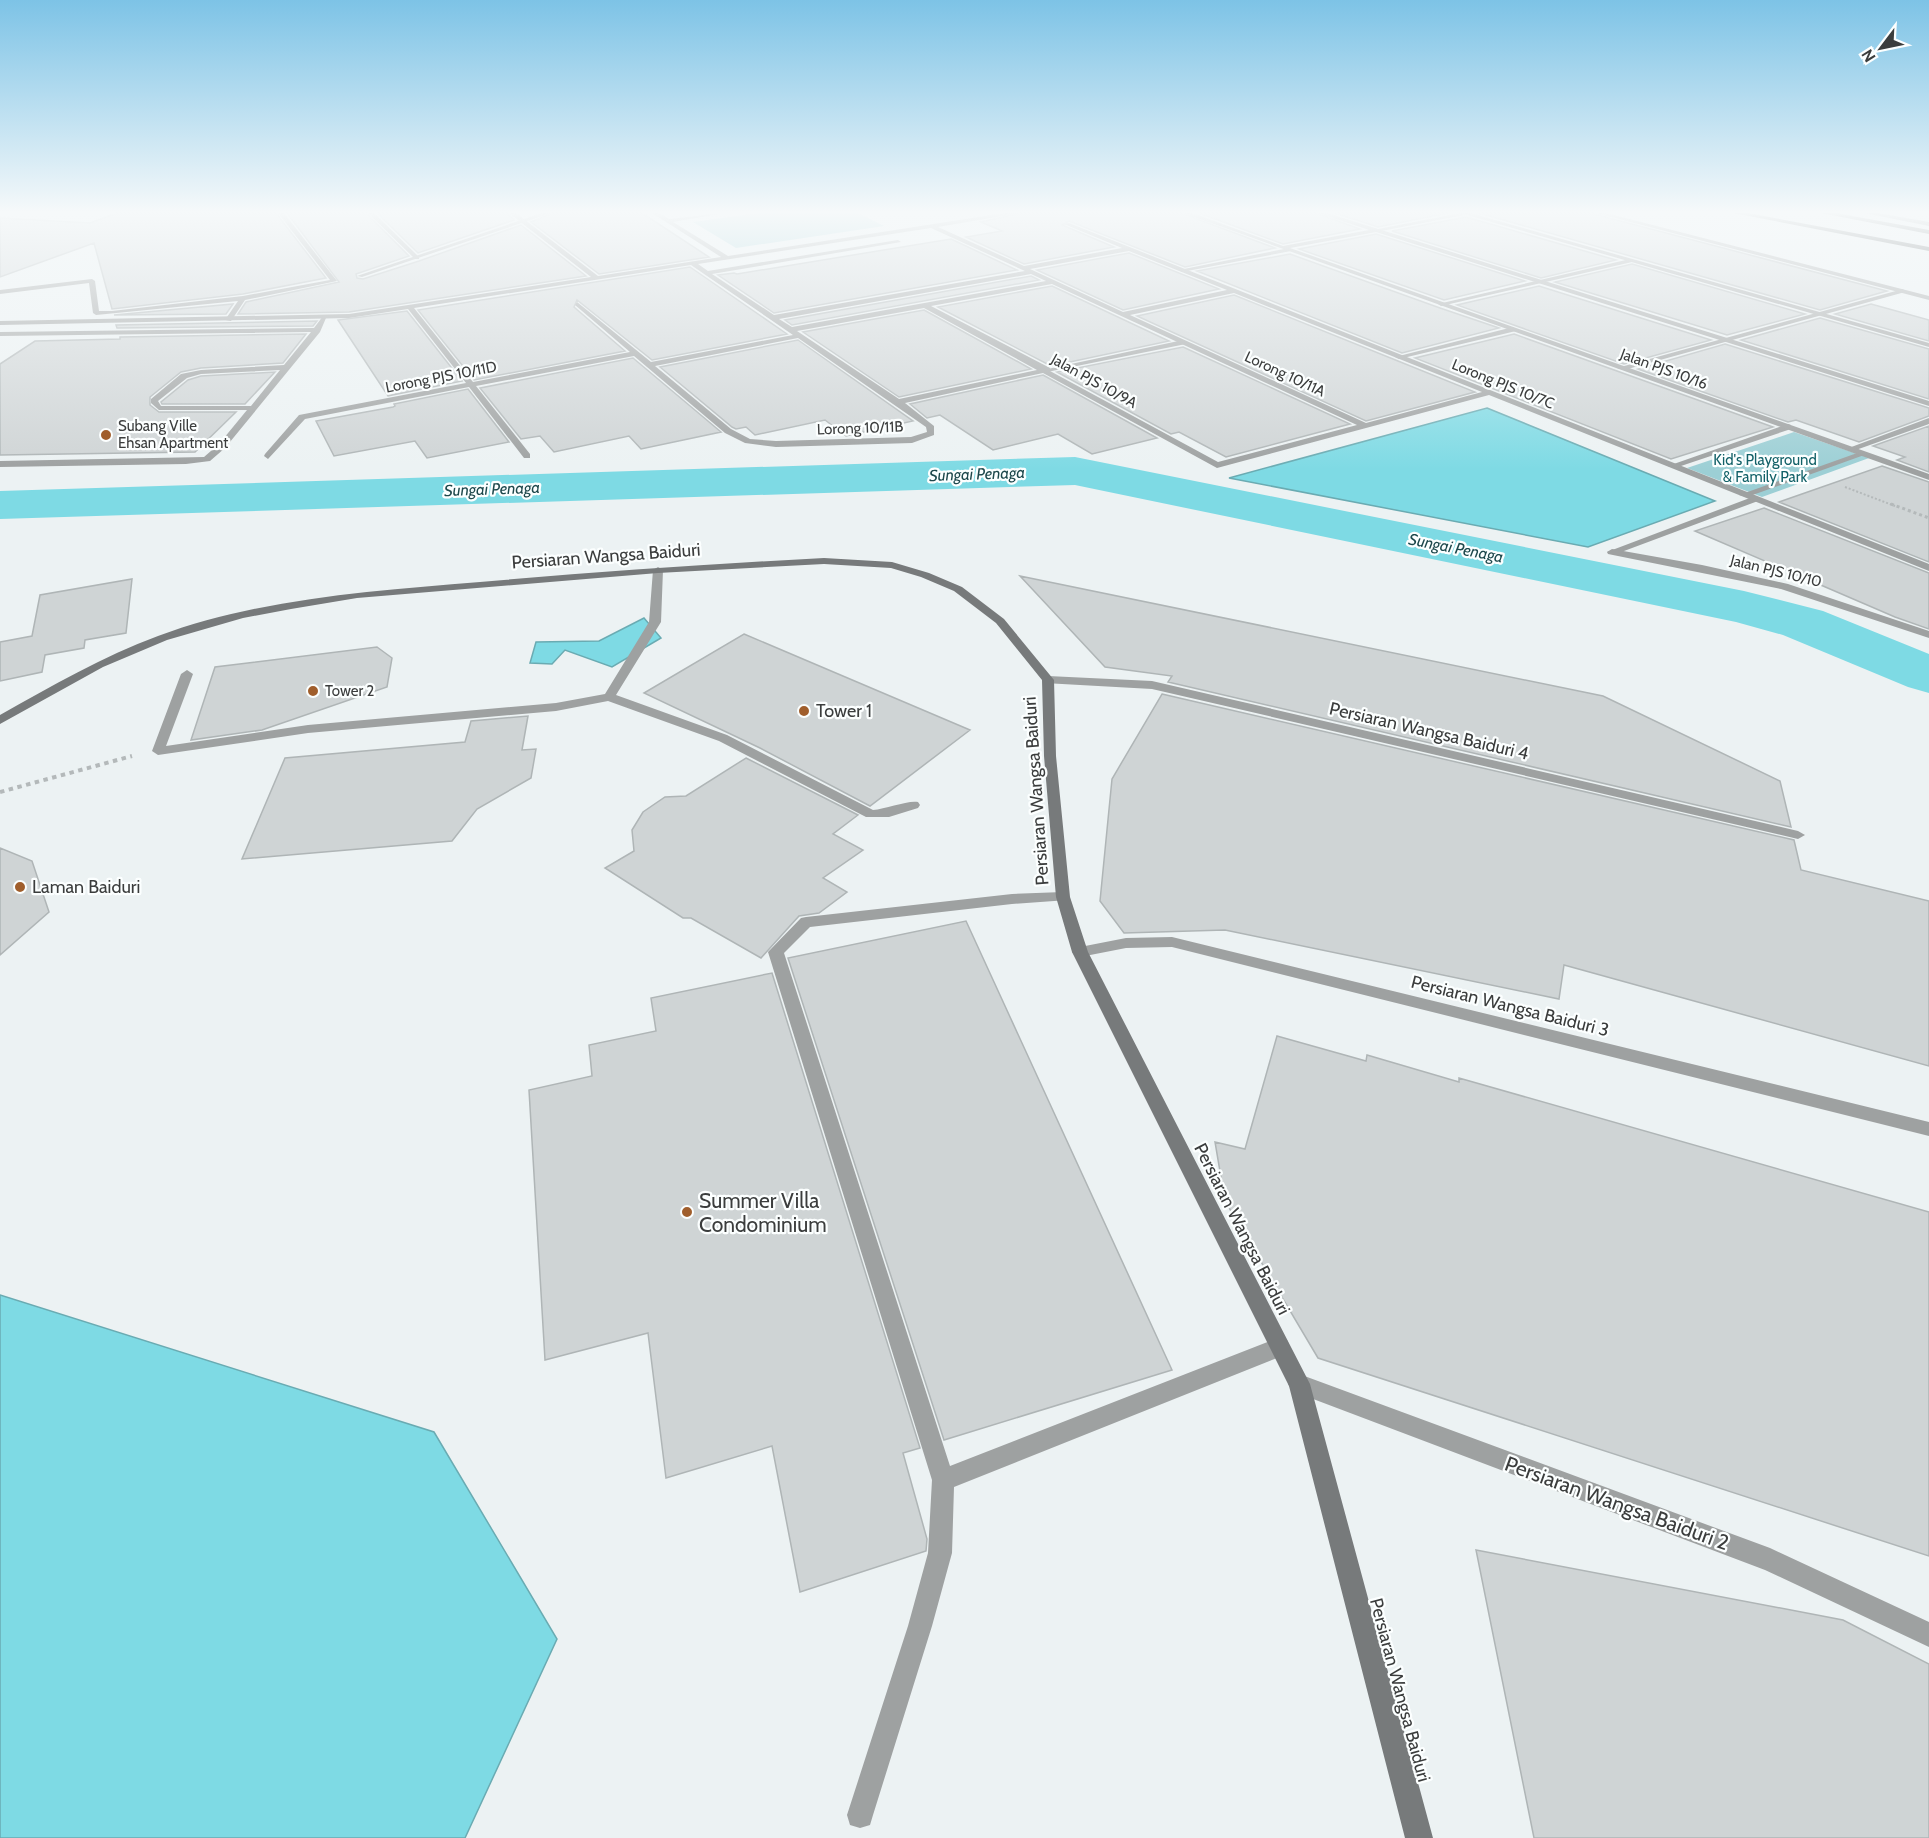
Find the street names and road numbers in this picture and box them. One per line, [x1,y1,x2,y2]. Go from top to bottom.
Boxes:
street label: Jalan PJS 10/16 [1617,345,1710,393]
street label: Lorong 10/11A [1242,348,1329,401]
street label: Jalan PJS 10/9A [1047,350,1141,412]
street label: Lorong PJS 10/7C [1449,355,1557,413]
street label: Lorong PJS 10/11D [384,357,498,397]
street label: Lorong 10/11B [817,417,904,439]
street label: Persiaran Wangsa Baiduri [511,538,701,574]
street label: Jalan PJS 10/10 [1728,551,1823,591]
street label: Persiaran Wangsa Baiduri [1018,696,1054,886]
street label: Persiaran Wangsa Baiduri 4 [1327,697,1531,765]
street label: Persiaran Wangsa Baiduri 3 [1409,971,1611,1041]
street label: Persiaran Wangsa Baiduri [1189,1140,1295,1318]
street label: Persiaran Wangsa Baiduri 2 [1501,1451,1733,1555]
street label: Persiaran Wangsa Baiduri [1365,1596,1435,1784]

